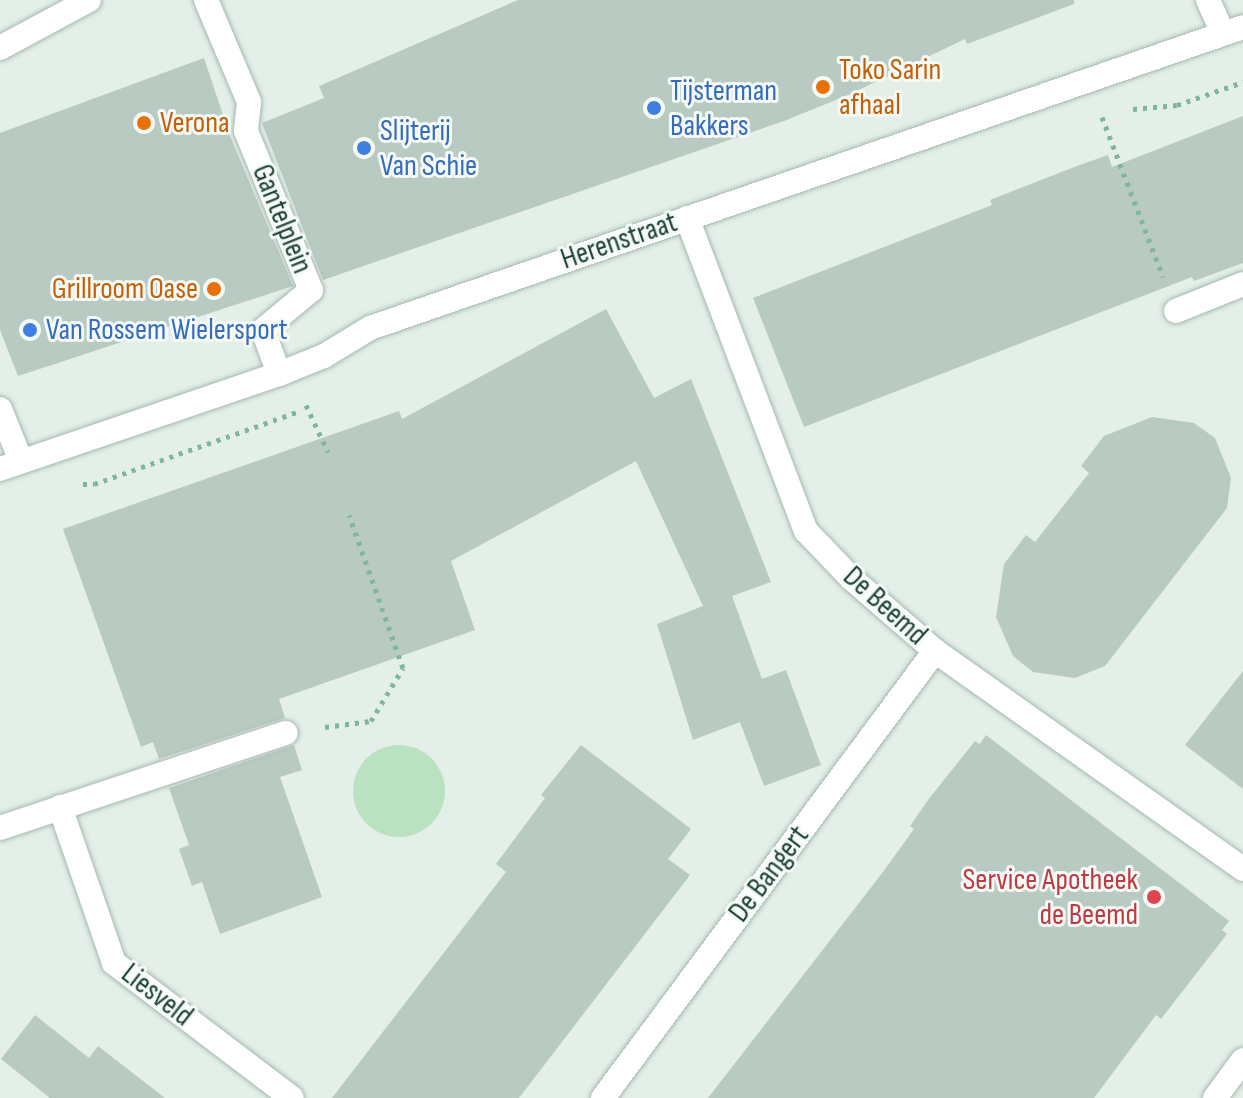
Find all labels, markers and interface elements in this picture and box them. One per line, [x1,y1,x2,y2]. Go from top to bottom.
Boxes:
place label: Toko Sarin afhaal [839,52,941,122]
place label: Tijsterman Bakkers [670,73,777,144]
marker: Toko Sarin afhaal [814,78,832,96]
marker: Tijsterman Bakkers [645,99,663,117]
place label: Verona [160,105,230,141]
place label: Slijterij Van Schie [380,113,477,184]
marker: Verona [135,114,153,132]
marker: Slijterij Van Schie [355,139,373,157]
street label: Gantelplein [244,159,320,279]
street label: Herenstraat [556,204,682,278]
place label: Grillroom Oase [52,271,198,307]
marker: Grillroom Oase [205,280,223,298]
place label: Van Rossem Wielersport [46,312,288,348]
marker: Van Rossem Wielersport [21,321,39,339]
street label: De Beemd [835,559,935,653]
street label: De Bangert [721,819,817,929]
place label: Service Apotheek de Beemd [963,862,1138,932]
marker: Service Apotheek de Beemd [1145,888,1163,906]
street label: Liesveld [114,956,200,1034]

